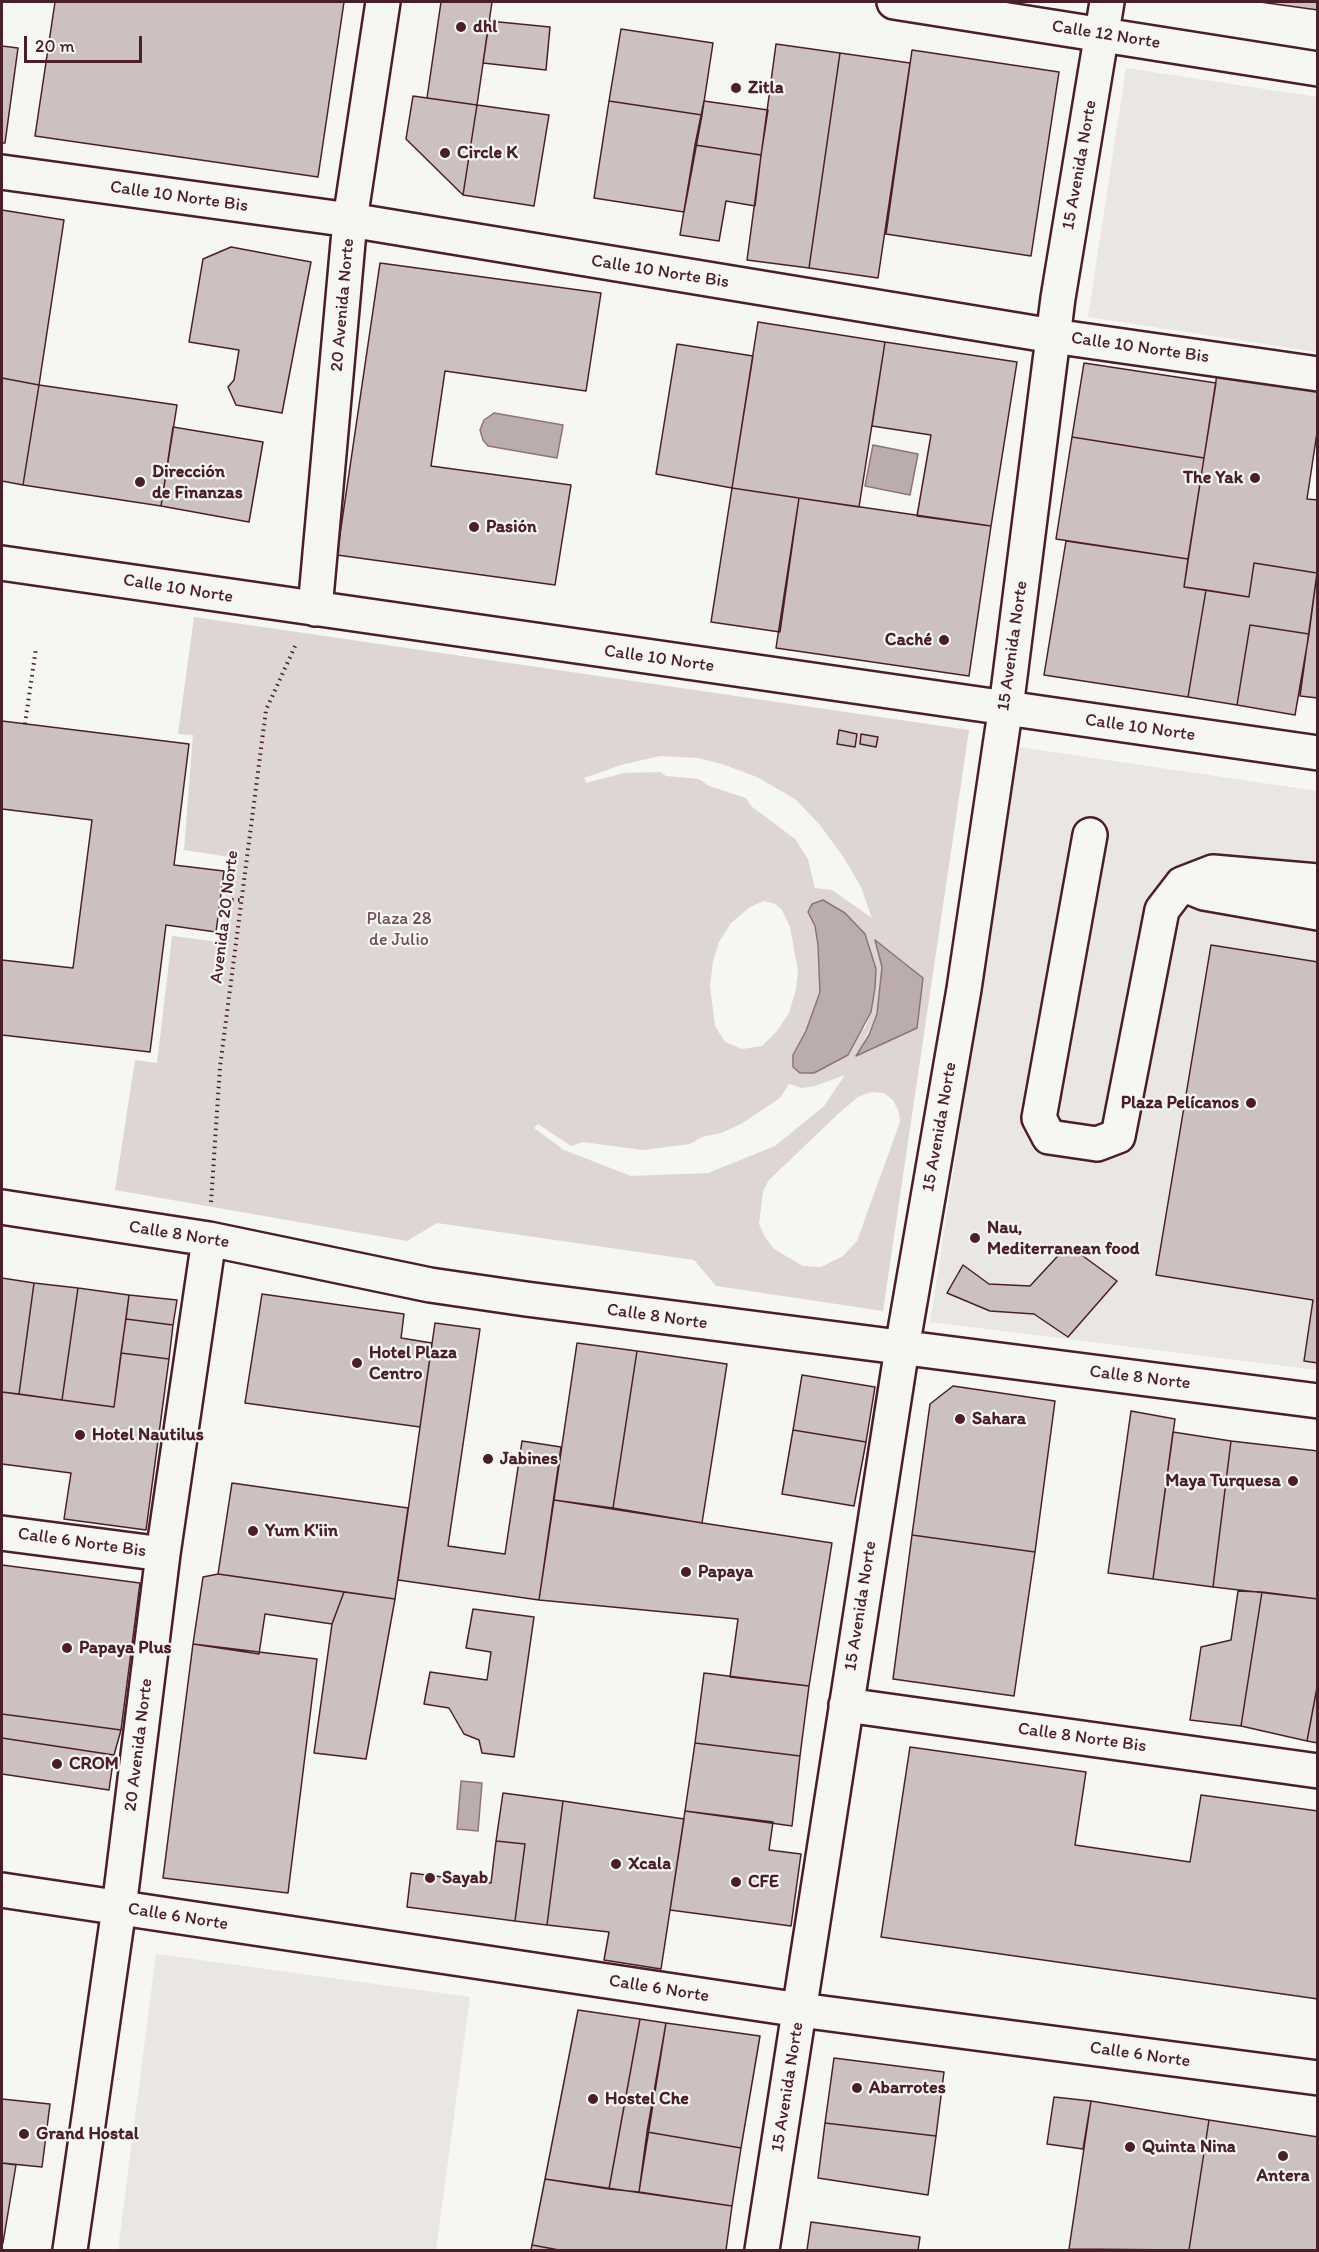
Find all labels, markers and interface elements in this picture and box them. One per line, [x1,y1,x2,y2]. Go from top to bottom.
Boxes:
place label: dhl [473,16,497,38]
street label: Calle 12 Norte [1050,16,1162,54]
marker: dhl [454,20,468,34]
scale bar [27,24,146,62]
text: 20 m [35,35,75,57]
place label: Zitla [748,77,784,99]
marker: Zitla [729,81,743,95]
street label: 15 Avenida Norte [1058,99,1102,231]
place label: Circle K [457,142,518,164]
marker: Circle K [438,146,452,160]
street label: Calle 10 Norte Bis [109,177,249,217]
street label: 20 Avenida Norte [326,237,360,373]
street label: Calle 10 Norte Bis [590,250,730,294]
street label: Calle 10 Norte Bis [1070,328,1210,368]
place label: Dirección de Finanzas [152,461,243,504]
place label: The Yak [1183,467,1243,489]
marker: The Yak [1248,471,1262,485]
marker: Dirección de Finanzas [133,475,147,489]
place label: Pasión [486,516,537,538]
marker: Pasión [467,520,481,534]
street label: Calle 10 Norte [121,570,235,608]
street label: 15 Avenida Norte [993,580,1033,712]
place label: Caché [885,629,932,651]
marker: Caché [937,633,951,647]
street label: Calle 10 Norte [603,641,715,677]
street label: Calle 10 Norte [1084,710,1196,746]
street label: Avenida 20 Norte [206,849,244,985]
park label: Plaza 28 de Julio [366,908,432,950]
street label: 15 Avenida Norte [918,1061,962,1193]
place label: Plaza Pelícanos [1121,1092,1239,1114]
marker: Plaza Pelícanos [1244,1096,1258,1110]
street label: Calle 8 Norte [127,1216,231,1254]
place label: Nau, Mediterranean food [987,1217,1139,1260]
marker: Nau, Mediterranean food [968,1231,982,1245]
street label: Calle 8 Norte [605,1299,709,1335]
place label: Hotel Plaza Centro [369,1342,457,1384]
marker: Hotel Plaza Centro [350,1356,364,1370]
street label: Calle 8 Norte [1088,1361,1192,1395]
place label: Sahara [972,1408,1026,1430]
marker: Sahara [953,1412,967,1426]
place label: Hotel Nautilus [92,1424,204,1446]
marker: Hotel Nautilus [73,1428,87,1442]
place label: Jabines [500,1448,558,1470]
marker: Jabines [481,1452,495,1466]
place label: Maya Turquesa [1165,1470,1281,1492]
marker: Maya Turquesa [1286,1474,1300,1488]
place label: Yum K'iin [265,1520,338,1542]
street label: Calle 6 Norte Bis [16,1523,148,1563]
marker: Yum K'iin [246,1524,260,1538]
street label: 15 Avenida Norte [840,1540,882,1672]
place label: Papaya [698,1561,753,1583]
marker: Papaya [679,1565,693,1579]
place label: Papaya Plus [79,1637,172,1659]
marker: Papaya Plus [60,1641,74,1655]
street label: 20 Avenida Norte [120,1677,158,1813]
street label: Calle 8 Norte Bis [1016,1718,1148,1758]
place label: CROM [69,1753,119,1775]
marker: CROM [50,1757,64,1771]
place label: Xcala [628,1853,671,1875]
marker: Xcala [609,1857,623,1871]
place label: Sayab [442,1867,488,1889]
marker: Sayab [423,1871,437,1885]
place label: CFE [748,1871,779,1893]
marker: CFE [729,1875,743,1889]
street label: Calle 6 Norte [126,1898,230,1936]
street label: Calle 6 Norte [607,1970,711,2008]
street label: 15 Avenida Norte [767,2021,809,2153]
street label: Calle 6 Norte [1088,2037,1192,2073]
place label: Abarrotes [869,2077,946,2099]
marker: Abarrotes [850,2081,864,2095]
place label: Hostel Che [605,2088,689,2110]
marker: Hostel Che [586,2092,600,2106]
place label: Grand Hostal [36,2123,139,2145]
marker: Grand Hostal [17,2127,31,2141]
place label: Quinta Nina [1142,2136,1236,2158]
marker: Quinta Nina [1123,2140,1137,2154]
marker: Antera [1276,2149,1290,2163]
place label: Antera [1256,2165,1310,2187]

